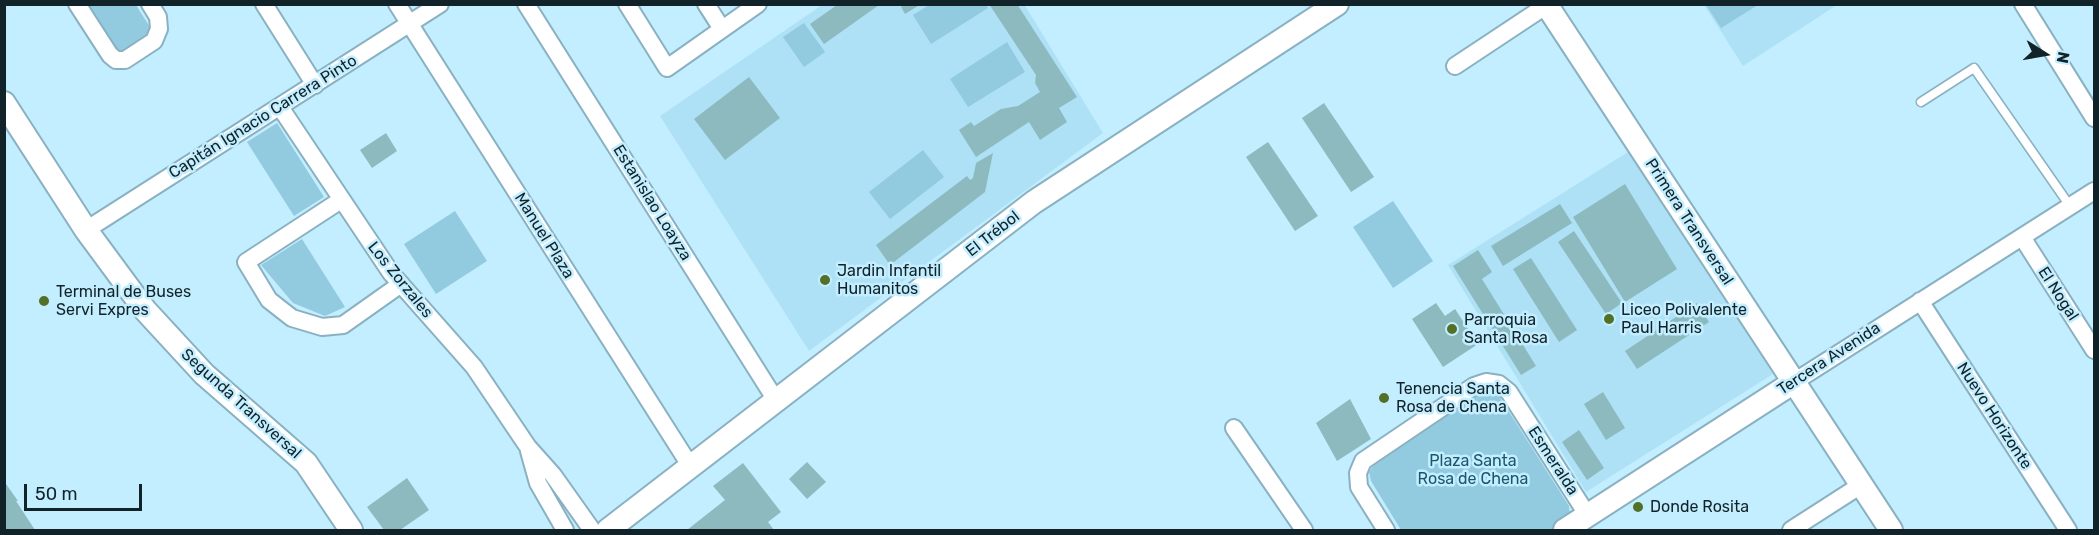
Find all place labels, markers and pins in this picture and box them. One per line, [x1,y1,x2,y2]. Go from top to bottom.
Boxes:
place label: Jardin Infantil Humanitos [837,261,941,299]
marker: Jardin Infantil Humanitos [818,273,832,287]
place label: Terminal de Buses Servi Expres [56,282,191,320]
marker: Terminal de Buses Servi Expres [37,294,51,308]
place label: Liceo Polivalente Paul Harris [1621,300,1747,338]
place label: Parroquia Santa Rosa [1464,310,1548,348]
marker: Liceo Polivalente Paul Harris [1602,312,1616,326]
marker: Parroquia Santa Rosa [1445,322,1459,336]
place label: Tenencia Santa Rosa de Chena [1396,379,1510,417]
marker: Tenencia Santa Rosa de Chena [1377,391,1391,405]
place label: Donde Rosita [1650,497,1749,517]
marker: Donde Rosita [1631,500,1645,514]

